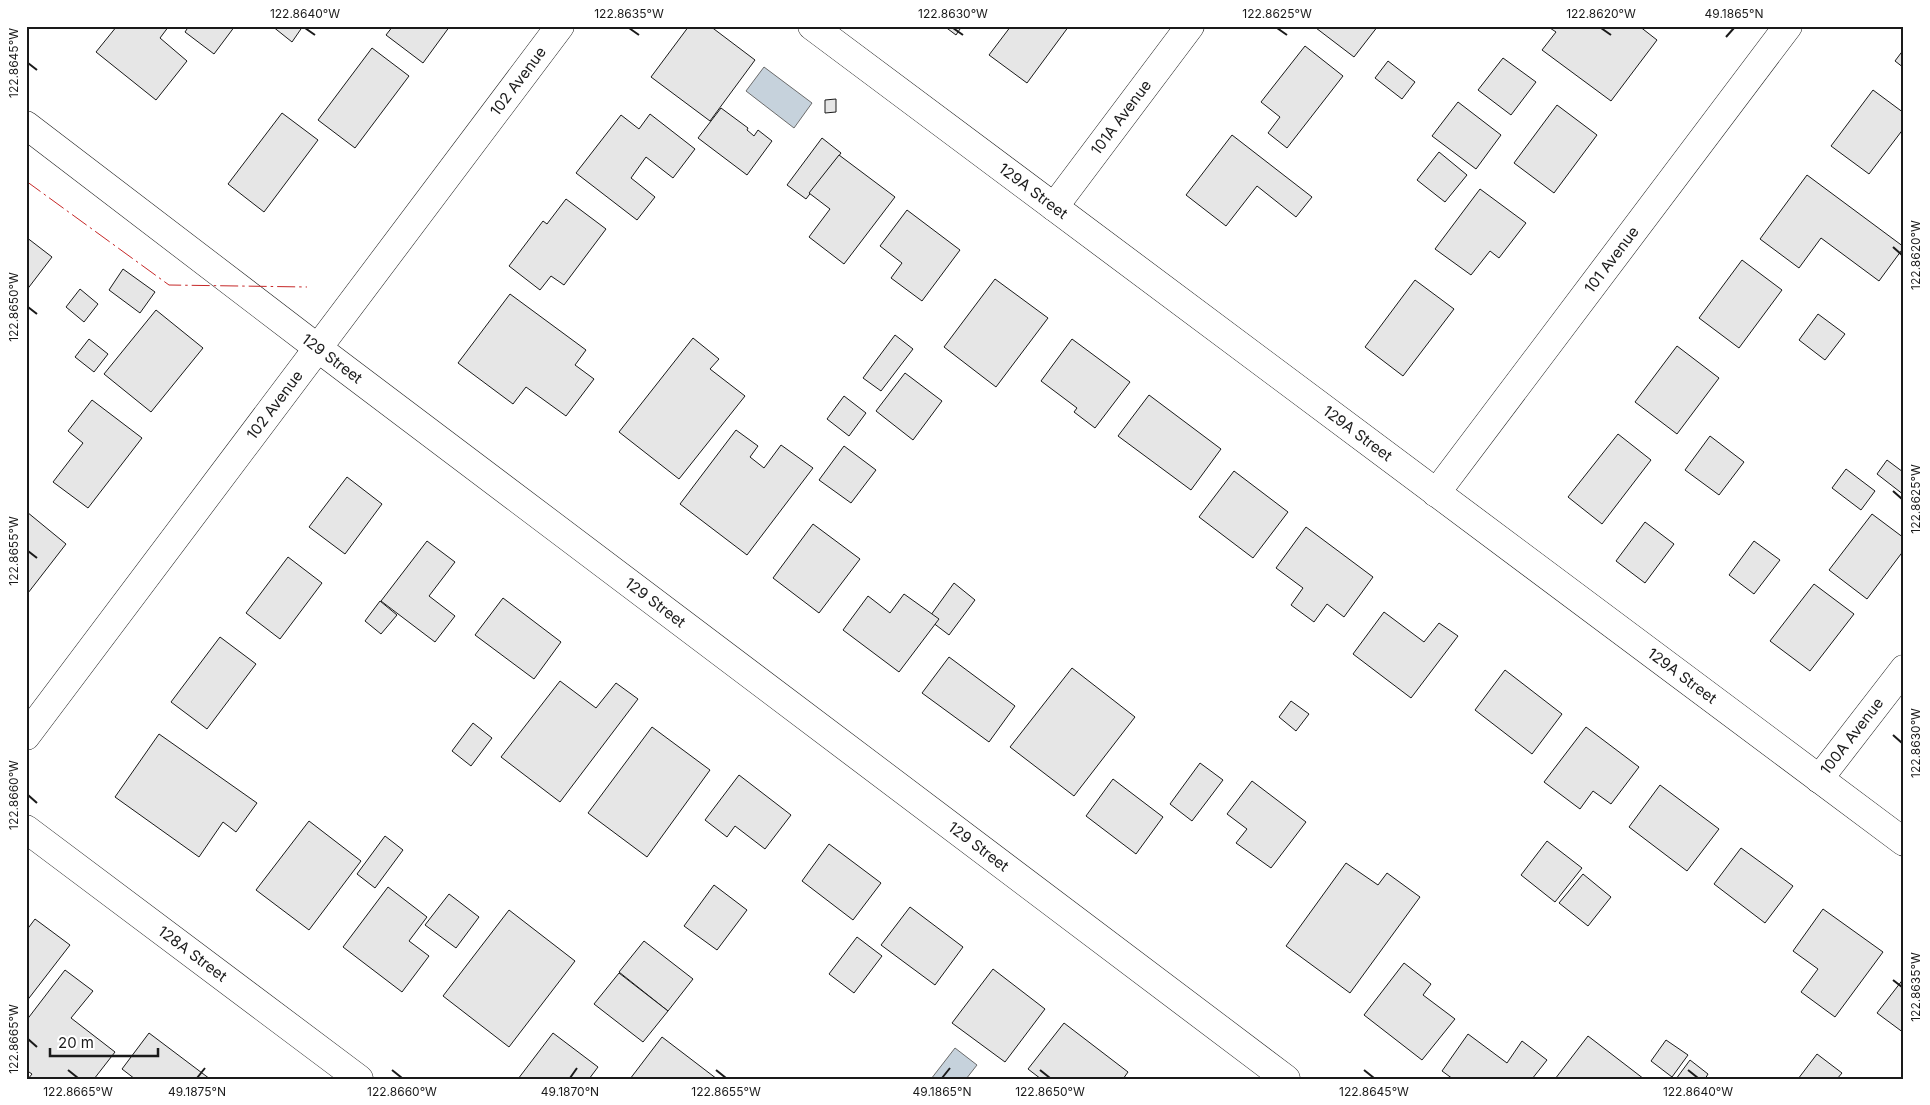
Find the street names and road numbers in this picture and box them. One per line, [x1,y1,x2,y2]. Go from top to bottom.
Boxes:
street label: 102 Avenue [486,43,550,120]
street label: 101A Avenue [1087,76,1155,158]
street label: 129A Street [995,159,1072,223]
street label: 101 Avenue [1580,222,1643,297]
street label: 129 Street [298,329,366,387]
street label: 102 Avenue [242,366,307,443]
street label: 129A Street [1319,401,1396,465]
street label: 129 Street [621,573,690,631]
street label: 129A Street [1644,644,1721,708]
street label: 100A Avenue [1816,694,1887,778]
street label: 129 Street [945,817,1013,875]
street label: 128A Street [154,921,231,986]

